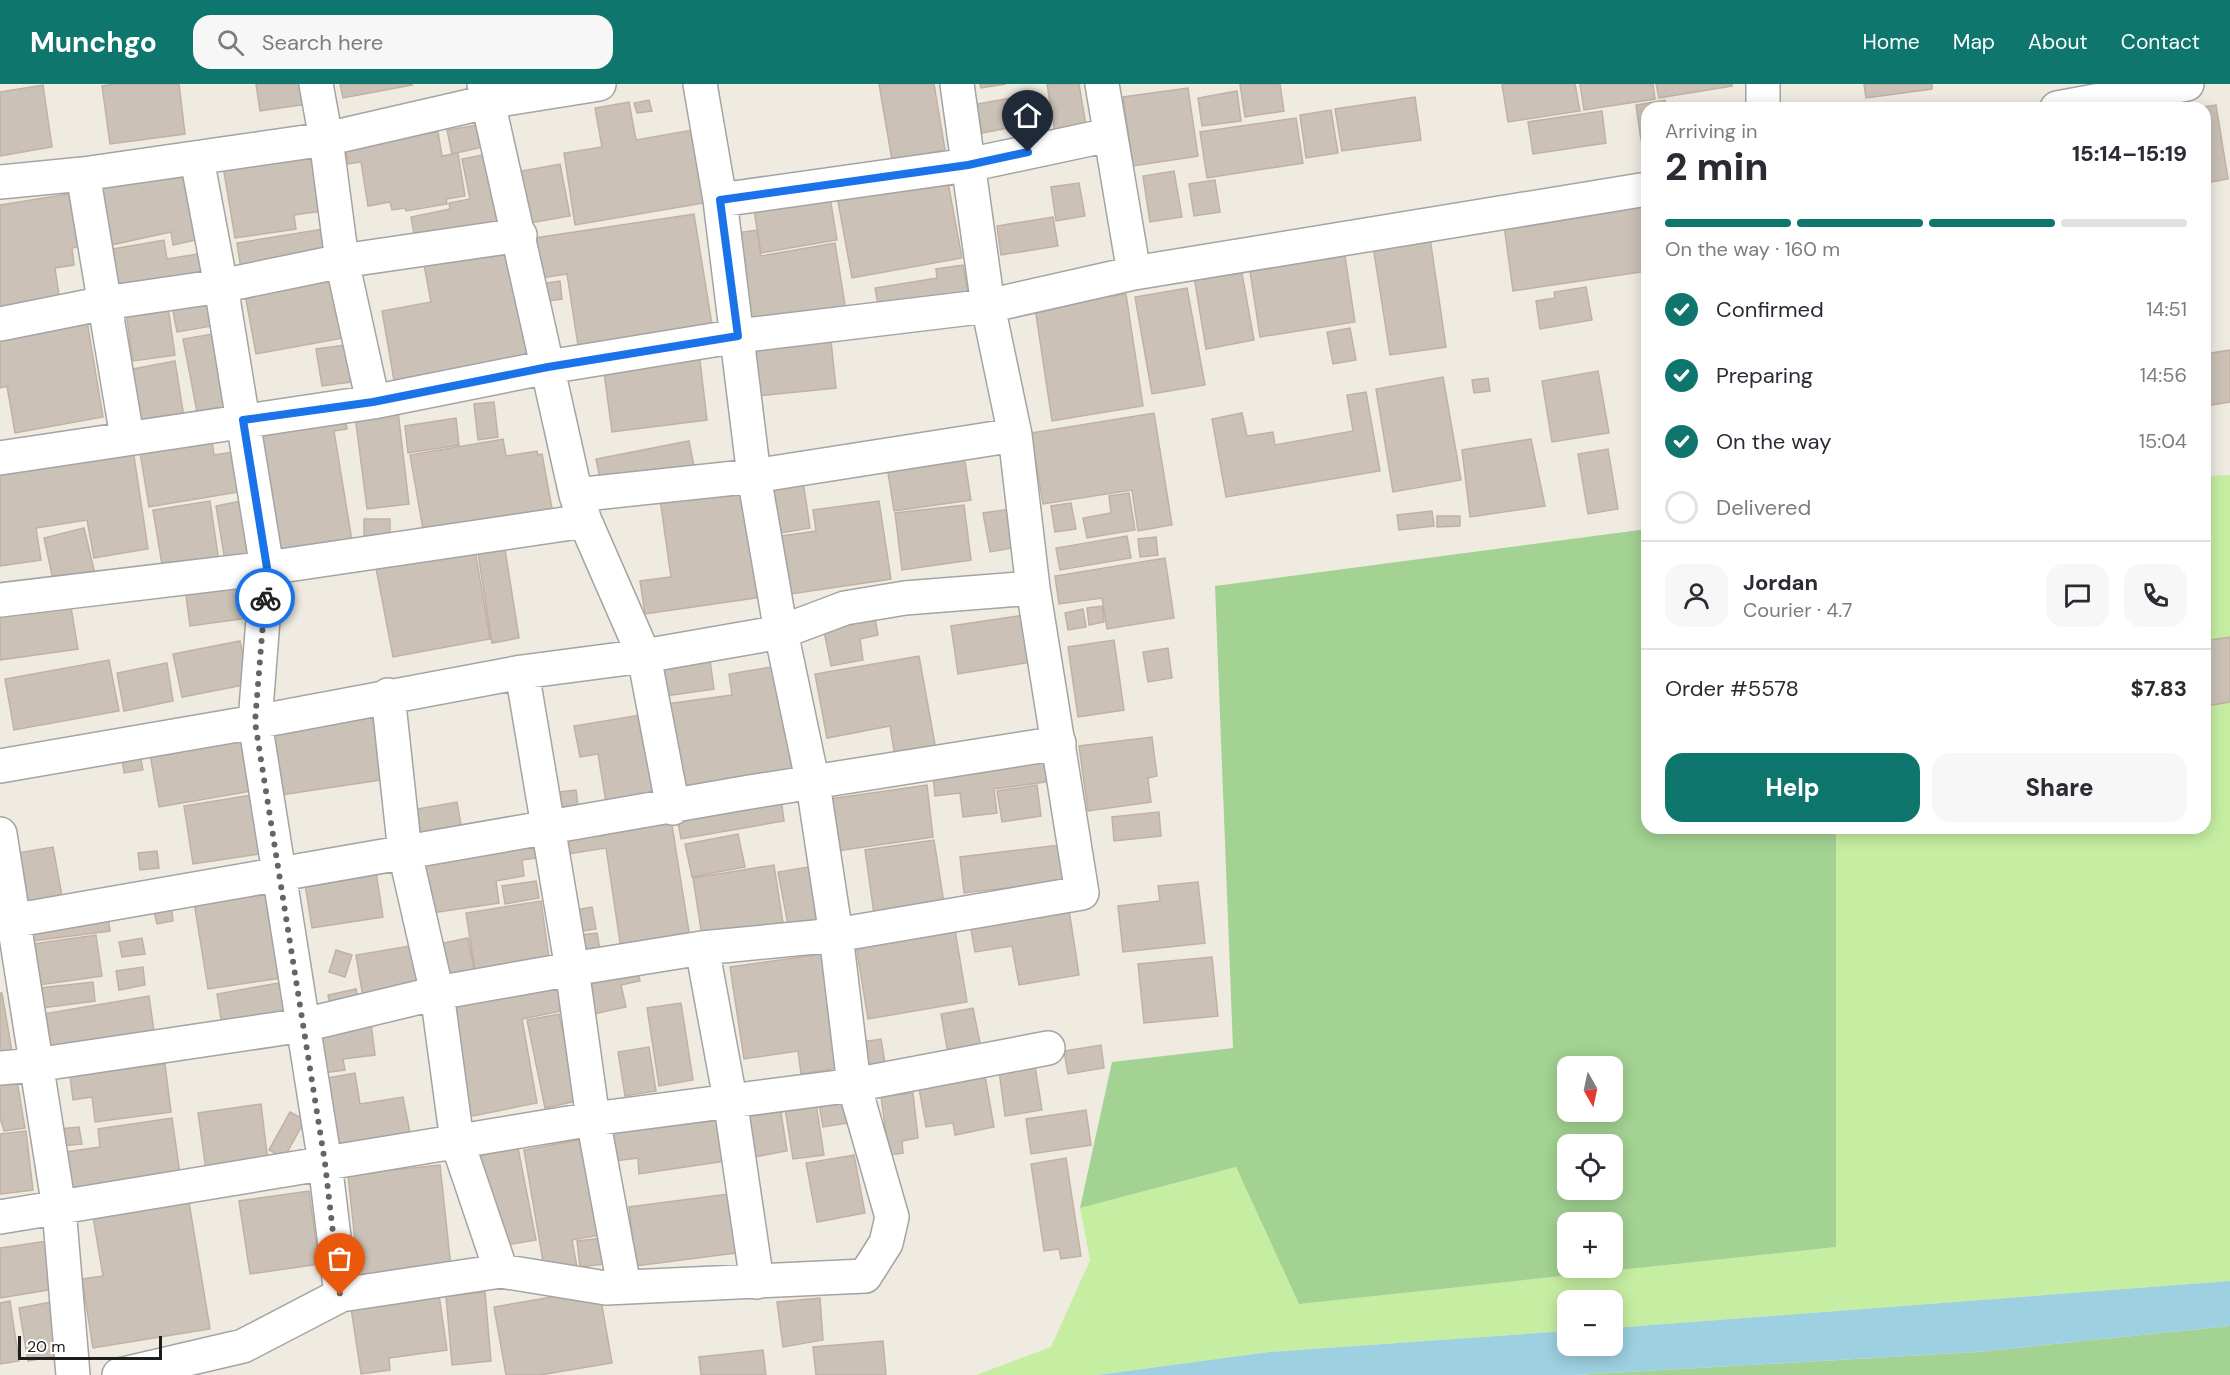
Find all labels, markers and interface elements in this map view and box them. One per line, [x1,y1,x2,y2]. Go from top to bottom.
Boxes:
search box [193,15,613,69]
text: Munchgo [30,24,157,61]
icon: search [214,26,247,59]
text: Search here [262,28,383,57]
text: Home [1862,28,1920,56]
text: Map [1953,28,1995,56]
text: About [2028,28,2088,56]
text: Contact [2121,28,2200,56]
pin [1002,90,1053,152]
icon: home [1011,99,1044,132]
text: Arriving in [1665,118,1757,144]
text: 15:14–15:19 [2072,139,2187,168]
text: 2 min [1665,141,1769,192]
text: On the way · 160 m [1665,236,1840,262]
icon: check [1665,293,1698,326]
text: Confirmed [1716,295,1824,324]
text: 14:51 [2146,296,2187,322]
icon: check [1665,359,1698,392]
text: Preparing [1716,361,1813,390]
text: 14:56 [2140,362,2187,388]
icon: check [1665,425,1698,458]
text: On the way [1716,427,1831,456]
text: 15:04 [2139,428,2187,454]
text: Delivered [1716,493,1811,522]
button: person [1665,564,1728,627]
button: chat [2046,564,2109,627]
button: phone [2124,564,2187,627]
courier [235,568,295,628]
text: Jordan [1743,568,1818,597]
icon: bike [249,582,282,615]
text: Courier · 4.7 [1743,597,1852,623]
text: Order #5578 [1665,674,1799,703]
text: $7.83 [2130,674,2187,703]
button: Help [1665,753,1920,822]
button: Share [1932,753,2187,822]
north arrow [1557,1056,1623,1122]
map controls [1557,1056,1623,1356]
button: locate [1557,1134,1623,1200]
button: + [1557,1212,1623,1278]
pin [314,1233,365,1295]
icon: bag [323,1242,356,1275]
button: − [1557,1290,1623,1356]
scale bar [18,1333,162,1360]
text: 20 m [27,1336,66,1357]

